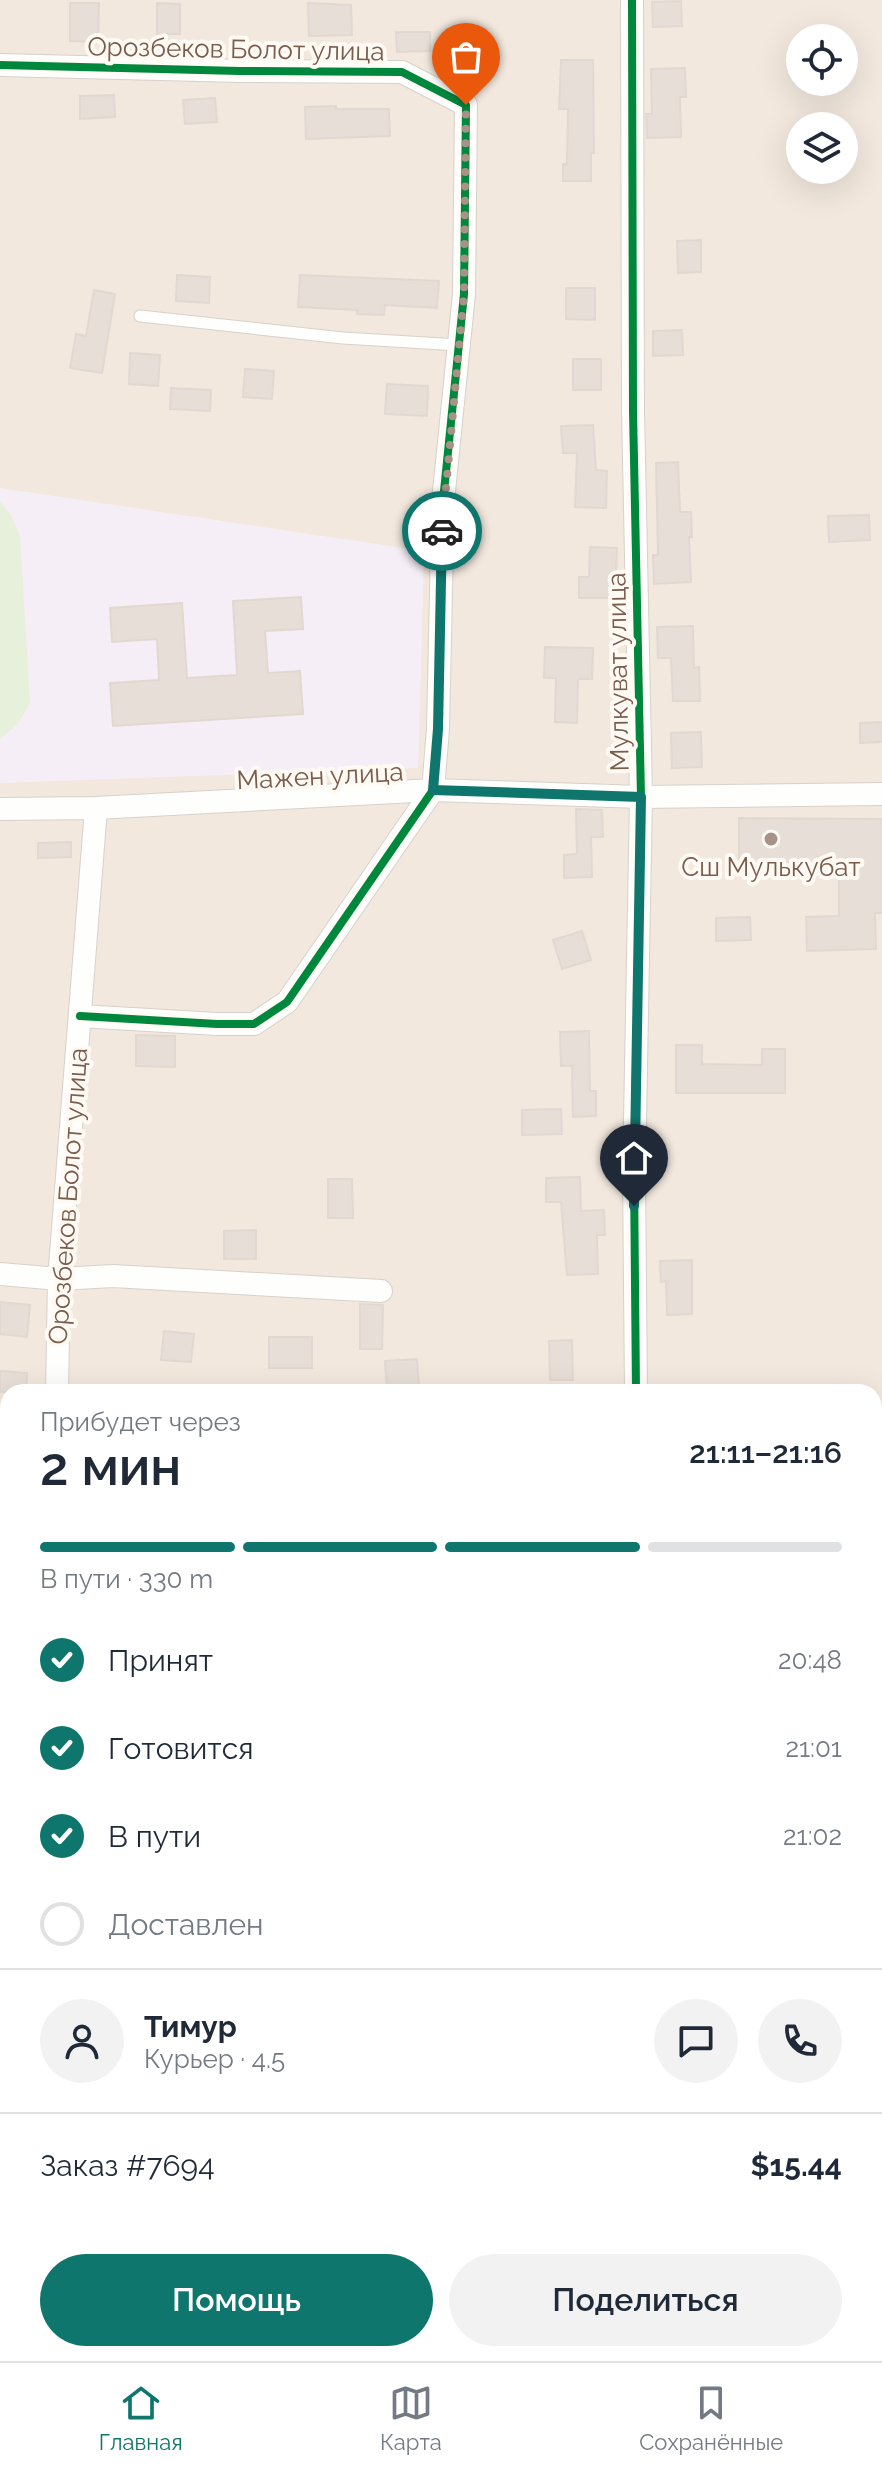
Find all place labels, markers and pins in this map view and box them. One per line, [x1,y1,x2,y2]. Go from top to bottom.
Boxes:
pin [432,23,500,105]
marker: Сш Мулькубат [762,830,780,848]
place label: Сш Мулькубат [681,852,861,882]
pin [600,1124,668,1206]

